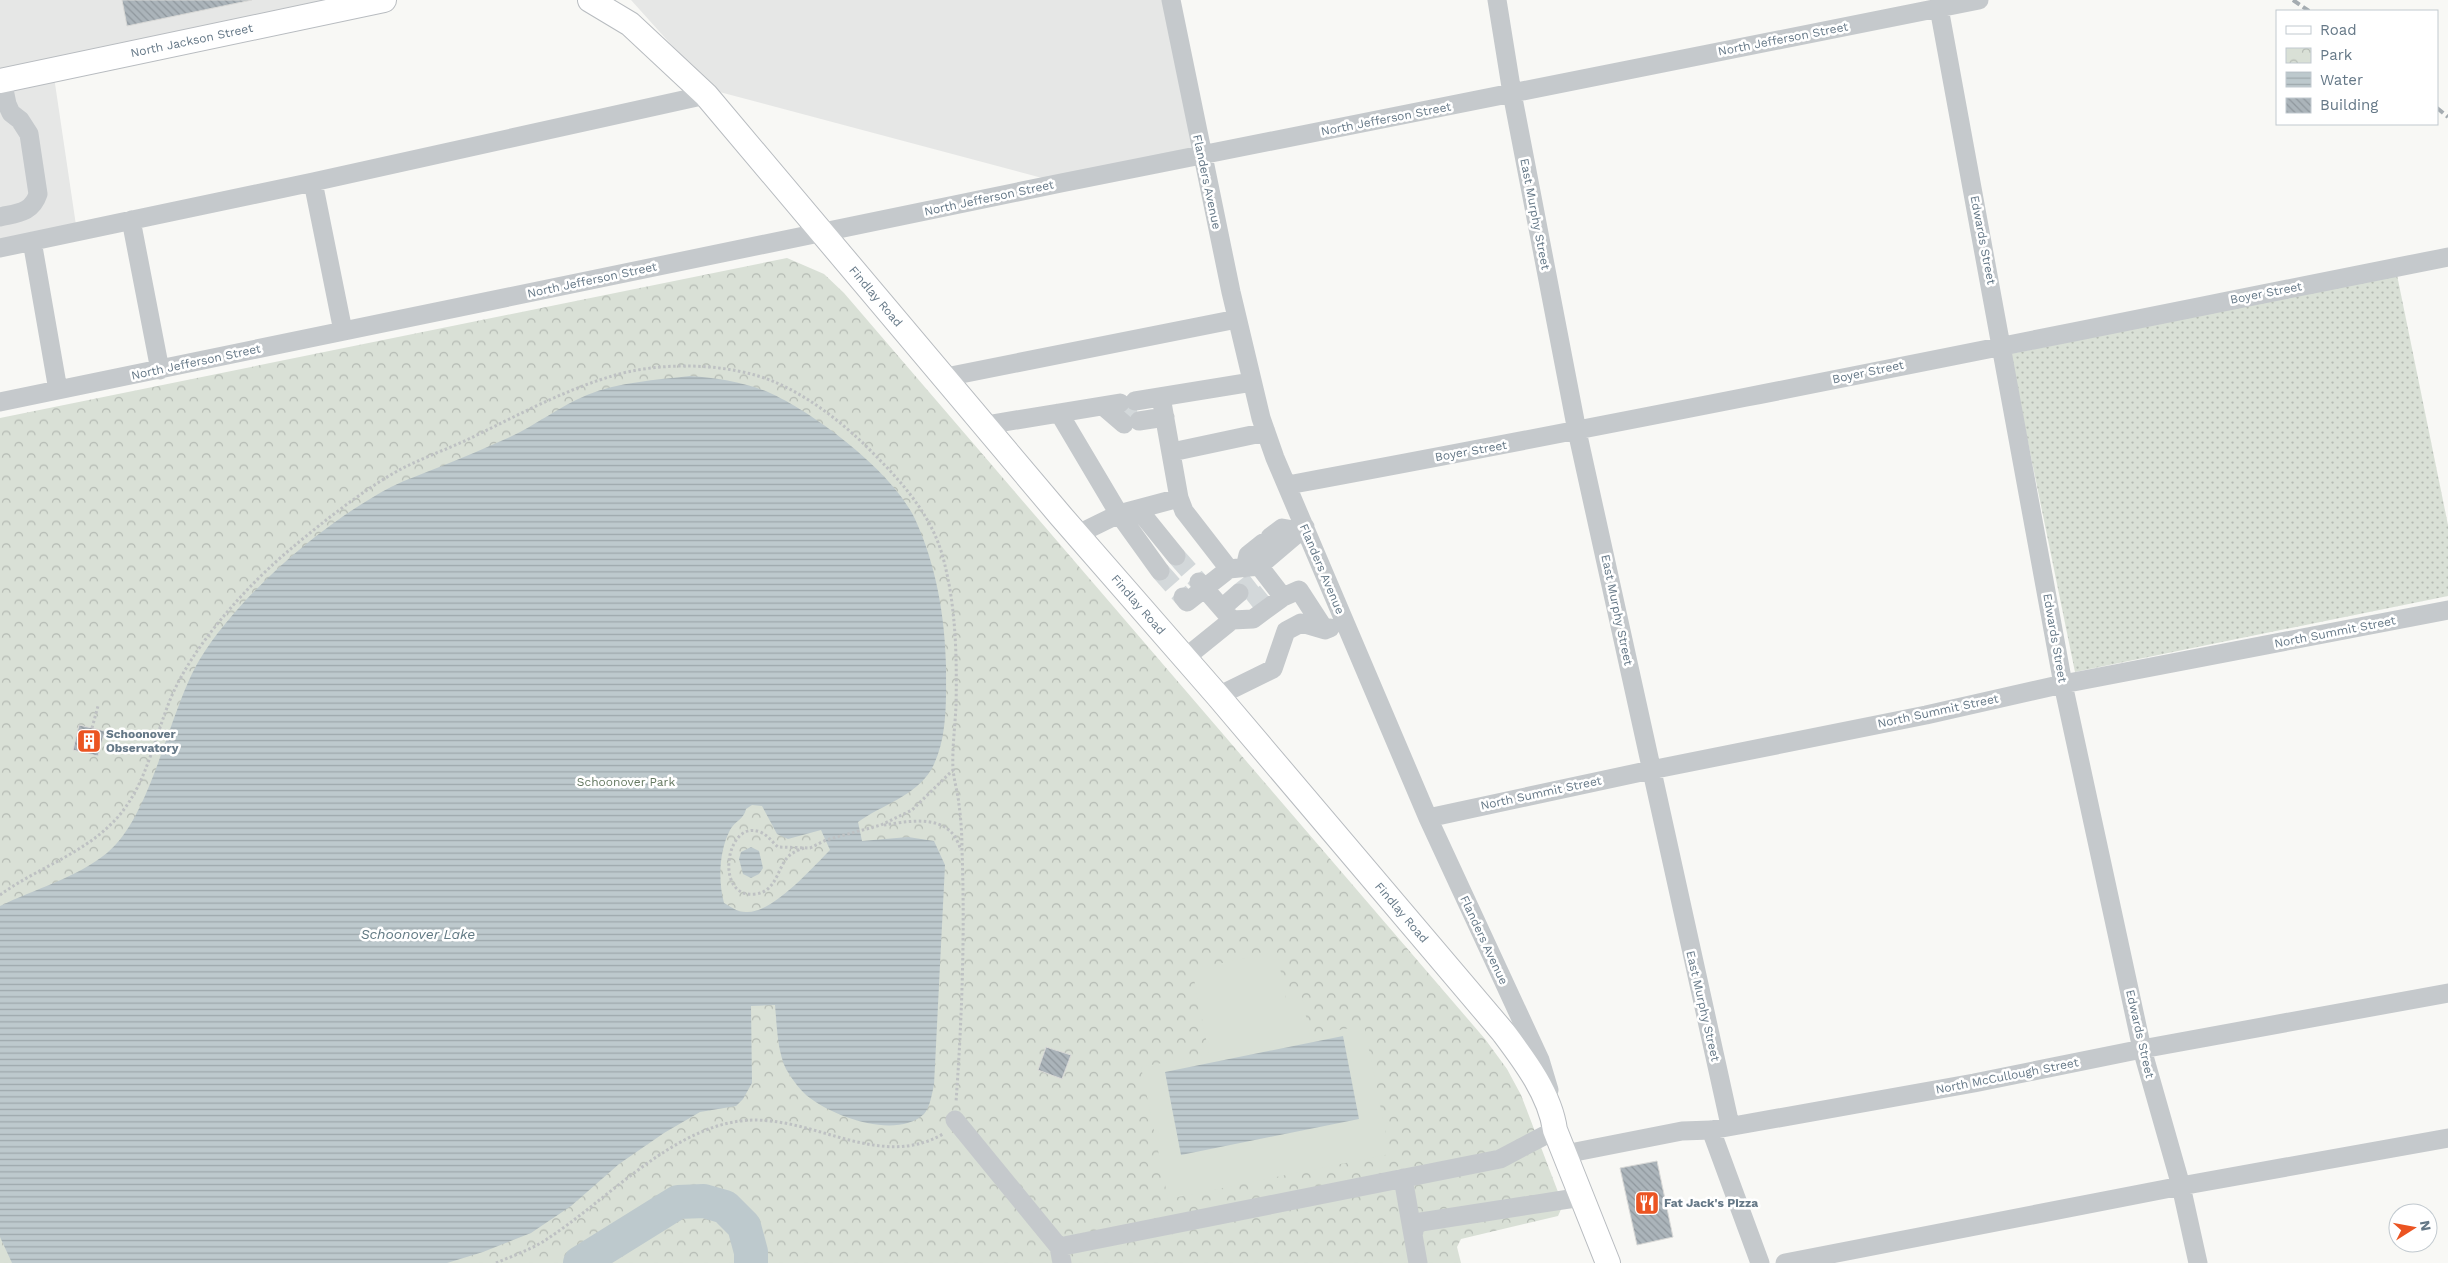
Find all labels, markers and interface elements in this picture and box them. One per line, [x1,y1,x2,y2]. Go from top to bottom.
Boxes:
legend [2276,10,2438,125]
street label: North Jefferson Street [1717,20,1849,58]
street label: North Jackson Street [129,21,254,60]
text: Road [2320,21,2357,39]
text: Park [2320,46,2353,64]
text: Water [2320,71,2363,89]
text: Building [2320,96,2378,114]
street label: North Jefferson Street [1320,100,1452,138]
street label: Flanders Avenue [1190,133,1224,231]
street label: East Murphy Street [1517,157,1553,271]
street label: North Jefferson Street [923,177,1055,219]
street label: Edwards Street [1968,194,1998,286]
street label: North Jefferson Street [526,259,658,301]
street label: Findlay Road [846,263,905,330]
street label: Boyer Street [2229,279,2303,307]
street label: North Jefferson Street [130,341,262,383]
street label: Boyer Street [1831,358,1905,386]
street label: Boyer Street [1434,438,1508,464]
street label: Flanders Avenue [1297,522,1347,616]
street label: East Murphy Street [1598,553,1636,667]
street label: Findlay Road [1108,572,1168,638]
street label: Edwards Street [2040,592,2070,684]
street label: North Summit Street [2273,613,2397,651]
street label: North Summit Street [1876,691,2000,731]
place label: Schoonover Observatory [106,727,179,755]
building icon: Schoonover Observatory [76,728,102,754]
street label: North Summit Street [1479,773,1603,813]
park label: Schoonover Park [577,775,675,789]
street label: Findlay Road [1372,879,1431,946]
street label: Flanders Avenue [1457,893,1511,987]
water label: Schoonover Lake [361,926,475,942]
street label: East Murphy Street [1683,949,1723,1063]
street label: Edwards Street [2123,988,2157,1080]
street label: North McCullough Street [1934,1055,2080,1097]
restaurant icon: Fat Jack's Pizza [1634,1190,1660,1216]
place label: Fat Jack's Pizza [1664,1196,1758,1210]
north arrow [2388,1203,2438,1253]
text: N [2417,1219,2435,1232]

